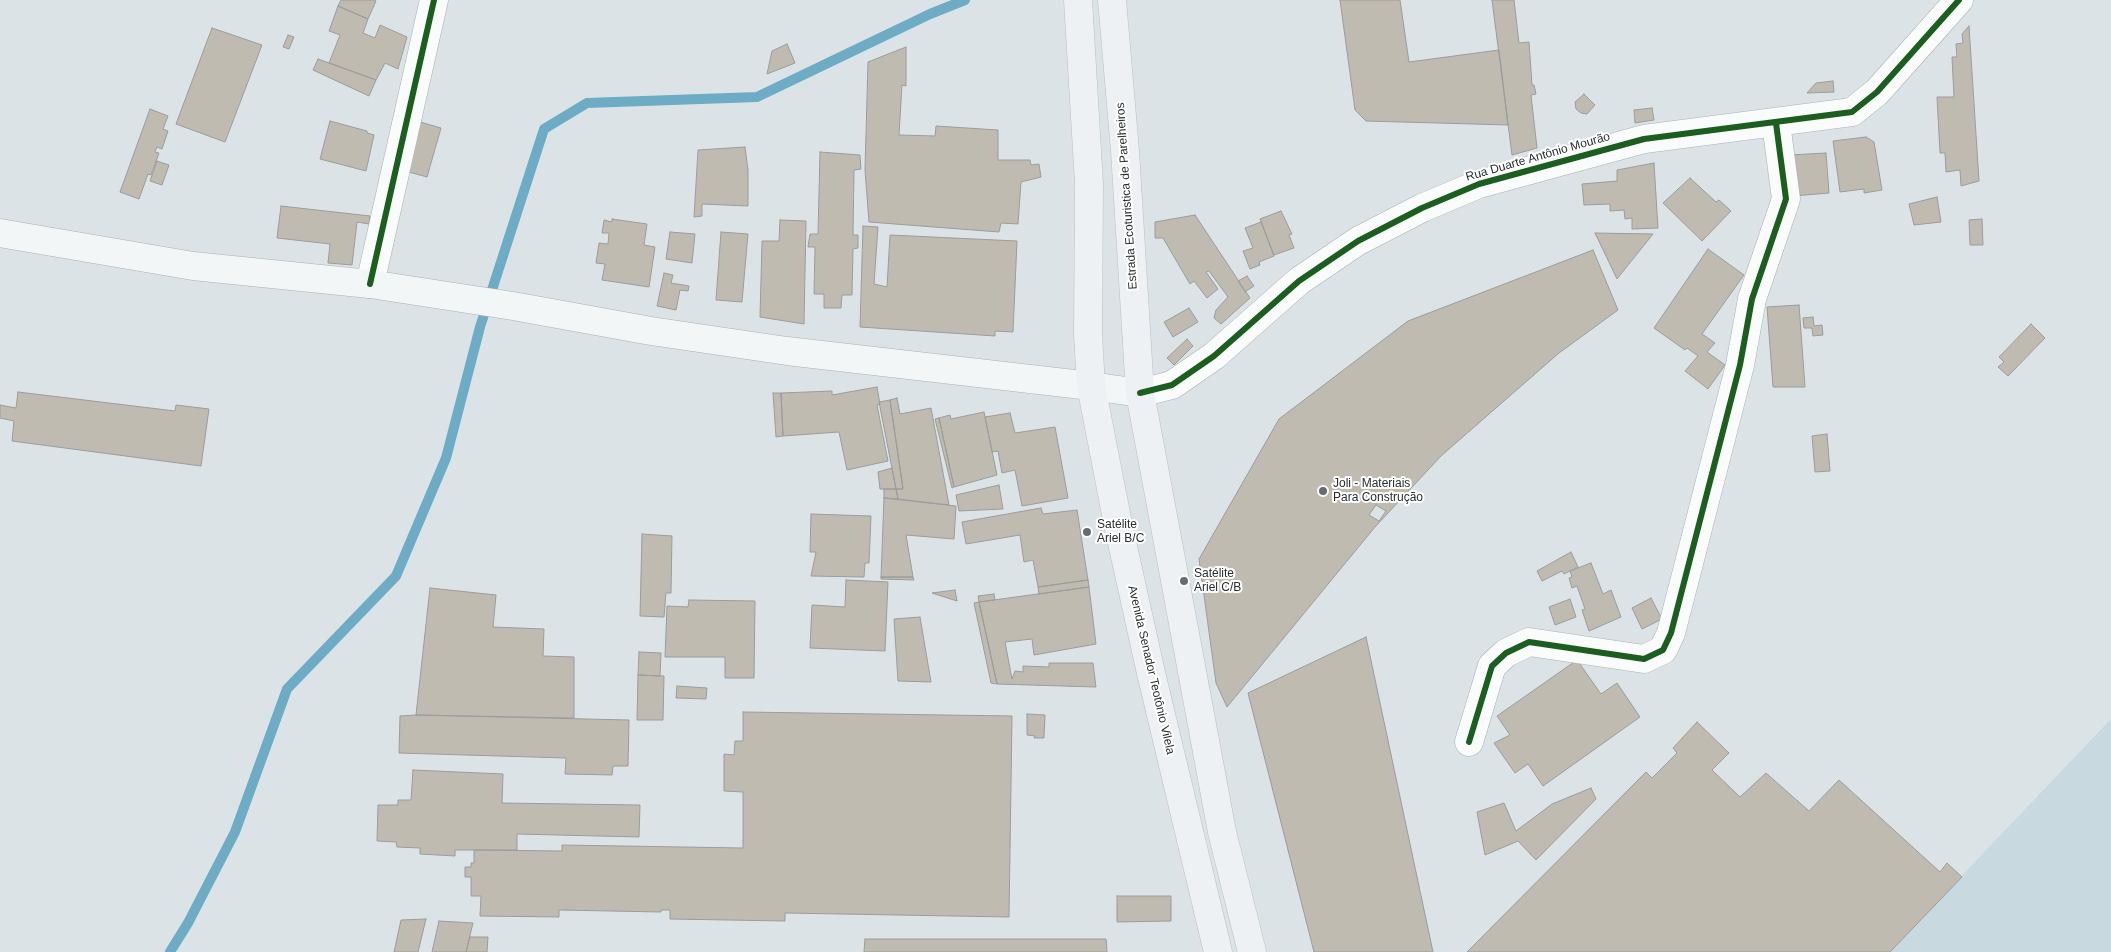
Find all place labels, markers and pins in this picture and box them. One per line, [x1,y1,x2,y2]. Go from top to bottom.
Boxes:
place label: Joli - Materiais Para Construção [1333,477,1423,505]
marker: Joli - Materiais Para Construção [1317,485,1329,497]
place label: Satélite Ariel B/C [1097,518,1144,546]
marker: Satélite Ariel B/C [1081,526,1093,538]
place label: Satélite Ariel C/B [1194,567,1241,595]
marker: Satélite Ariel C/B [1178,575,1190,587]

